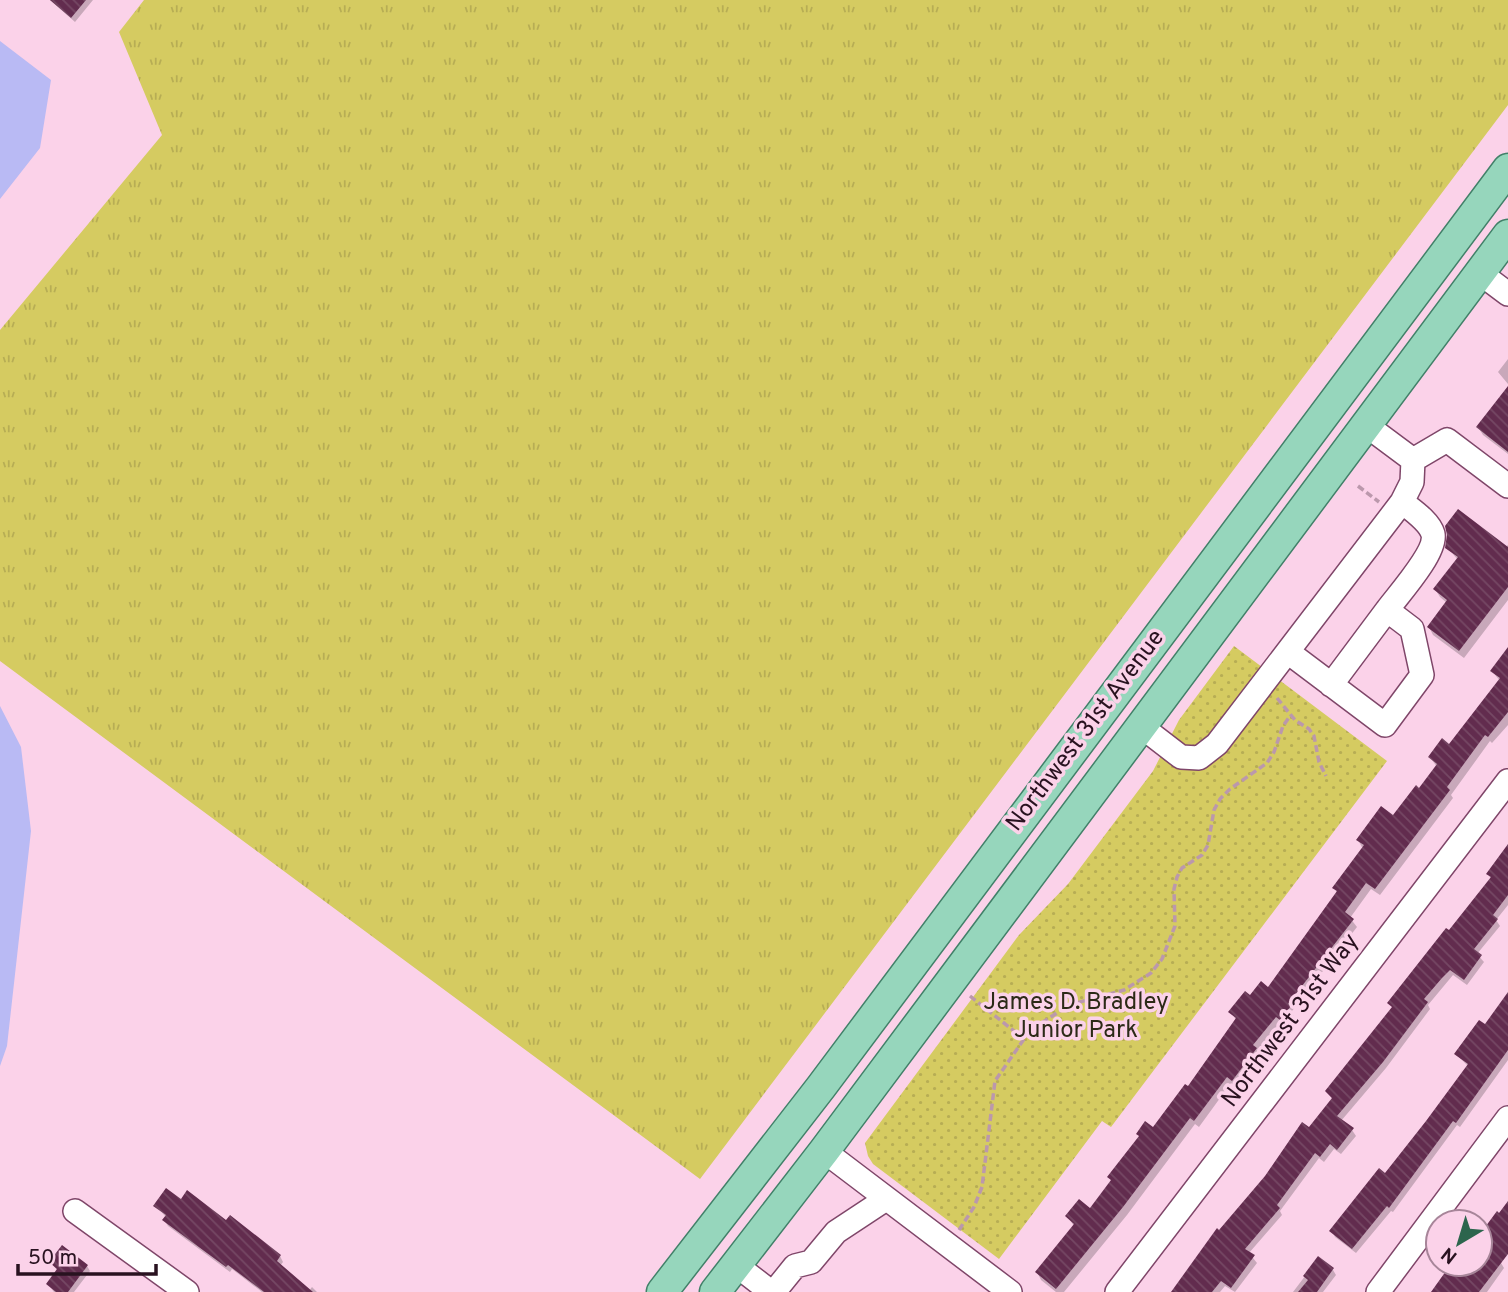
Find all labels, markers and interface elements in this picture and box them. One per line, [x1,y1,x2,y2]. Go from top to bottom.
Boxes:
street label: Northwest 31st Avenue [1000,624,1172,838]
street label: Northwest 31st Way [1216,928,1366,1114]
park label: James D. Bradley Junior Park [983,988,1169,1046]
north arrow [1424,1208,1494,1278]
scale bar [18,1232,156,1276]
text: N [1437,1241,1463,1268]
text: 50 m [28,1245,77,1272]

